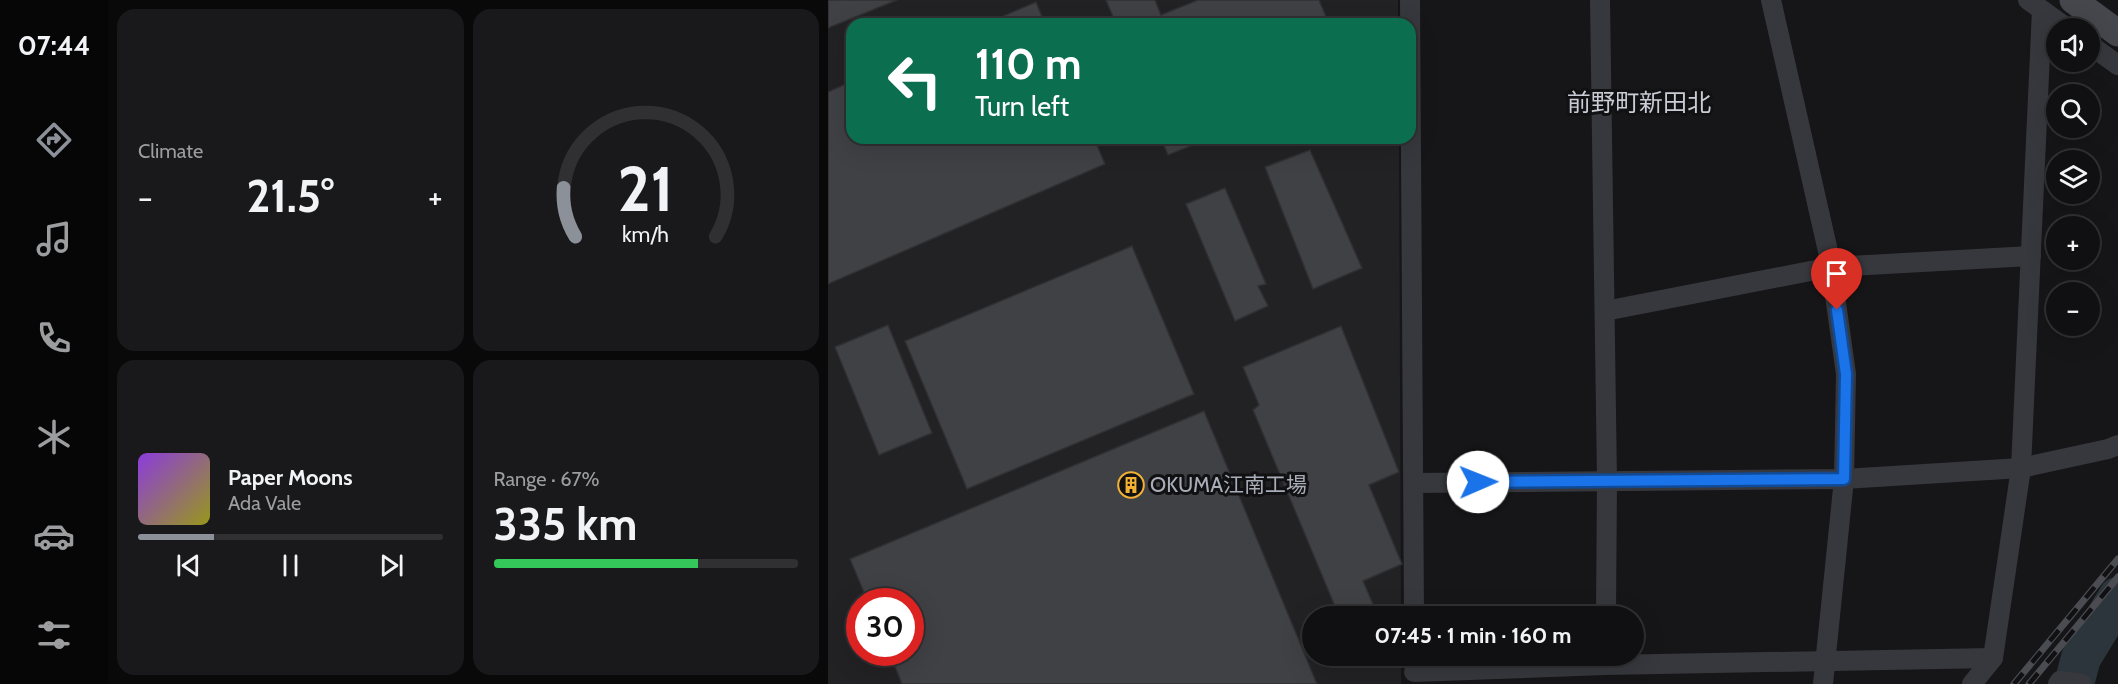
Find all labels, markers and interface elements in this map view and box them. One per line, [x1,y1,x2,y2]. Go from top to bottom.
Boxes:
map controls [2046,18,2100,336]
button: sound [2046,18,2100,72]
text: 07:44 [18,29,90,62]
text: 110 m [975,38,1082,90]
icon: left [876,42,954,120]
button: search [2046,84,2100,138]
district label: 前野町新田北 [1567,88,1711,117]
text: Turn left [975,90,1069,123]
icon: directions [33,119,75,161]
text: Climate [138,139,203,163]
button: layers [2046,150,2100,204]
text: 21 [618,151,674,227]
text: 21.5° [246,169,334,223]
text: − [138,177,153,217]
text: + [428,177,442,217]
button: + [2046,216,2100,270]
icon: music [33,218,75,260]
text: km/h [622,221,669,247]
pin [1811,248,1862,310]
icon: arrive [1820,257,1853,290]
button: − [2046,282,2100,336]
icon: phone [33,317,75,359]
icon: climate [33,416,75,458]
position arrow [1446,450,1510,514]
text: Paper Moons [228,464,352,491]
text: Range · 67% [494,467,599,491]
building icon: OKUMA江南工場 [1116,470,1146,500]
place label: OKUMA江南工場 [1150,472,1307,497]
text: Ada Vale [228,491,301,515]
text: 335 km [494,497,637,551]
icon: car [33,515,75,557]
icon: previous [172,549,205,582]
icon: pause [274,549,307,582]
icon: next [375,549,408,582]
speed limit sign: 30 [846,588,924,666]
icon: filters [33,614,75,656]
text: 07:45 · 1 min · 160 m [1375,622,1571,649]

